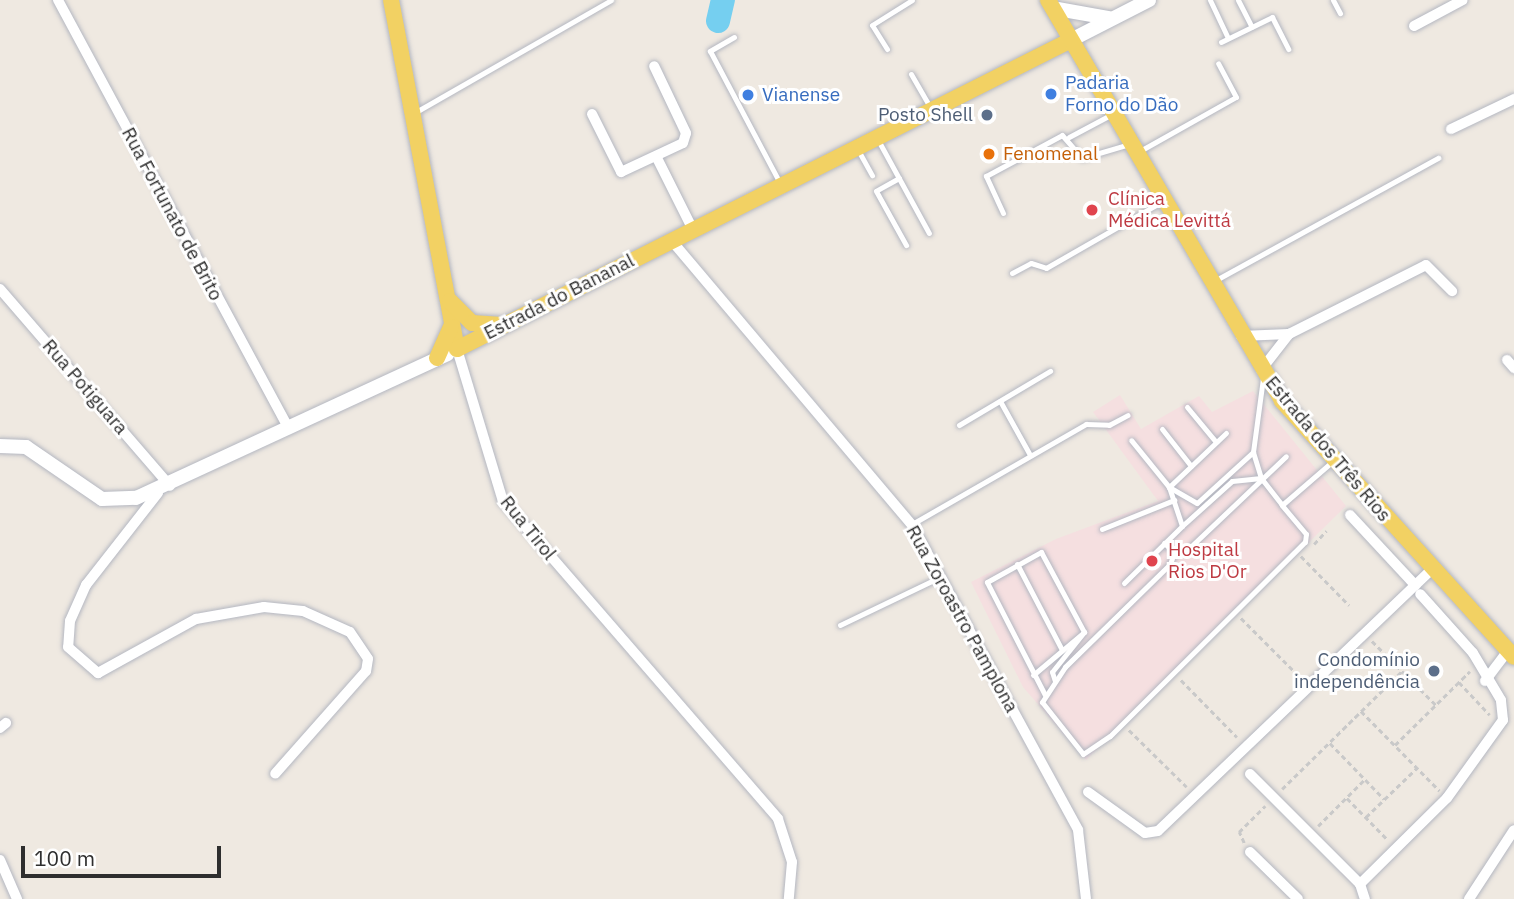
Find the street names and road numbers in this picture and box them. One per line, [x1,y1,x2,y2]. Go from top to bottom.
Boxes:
street label: Rua Fortunato de Brito [117,124,227,304]
street label: Estrada do Bananal [480,249,638,345]
street label: Rua Potiguara [37,335,133,439]
street label: Estrada dos Três Rios [1261,372,1395,526]
street label: Rua Tirol [495,491,561,565]
street label: Rua Zoroastro Pamplona [901,521,1023,717]

